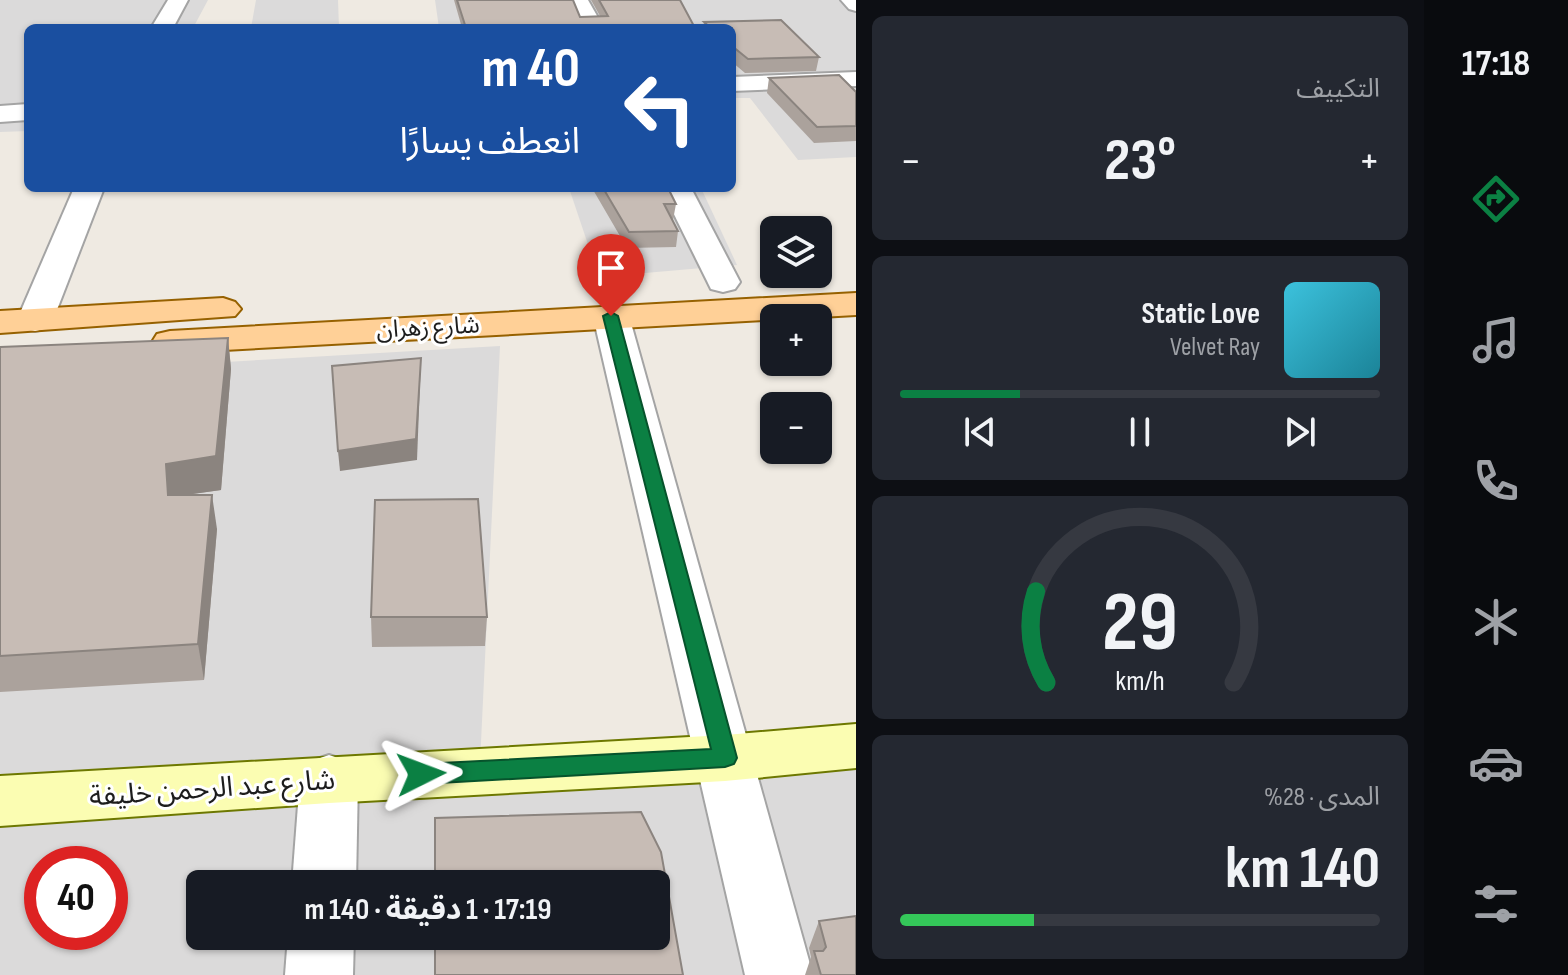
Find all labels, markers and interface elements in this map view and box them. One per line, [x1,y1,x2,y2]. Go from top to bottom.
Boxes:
text: 40 m [481,36,580,103]
text: 17:18 [1462,43,1530,86]
icon: left [608,56,712,160]
text: التكييف [1296,74,1380,105]
text: انعطف يسارًا [399,121,580,164]
text: 23° [1104,125,1176,197]
text: − [900,135,922,188]
text: + [1358,135,1380,188]
icon: directions [1468,171,1524,227]
map controls [760,216,832,464]
button: layers [760,216,832,288]
pin [577,234,645,316]
icon: arrive [589,246,633,290]
text: Static Love [1141,296,1260,332]
button: + [760,304,832,376]
street label: شارع زهران [376,310,480,347]
icon: music [1468,312,1524,368]
text: Velvet Ray [1170,332,1260,363]
button: − [760,392,832,464]
icon: previous [958,410,1002,454]
icon: pause [1118,410,1162,454]
icon: next [1278,410,1322,454]
icon: phone [1468,453,1524,509]
text: 29 [1102,574,1178,674]
icon: climate [1468,594,1524,650]
text: km/h [1115,665,1165,700]
position arrow [379,732,463,816]
icon: car [1468,735,1524,791]
street label: شارع عبد الرحمن خليفة [88,763,336,817]
text: المدى · 28% [1264,782,1380,813]
text: 140 km [1225,833,1380,905]
speed limit sign: 40 [24,846,128,950]
icon: filters [1468,876,1524,932]
text: 17:19 · 1 دقيقة · 140 m [304,892,552,928]

